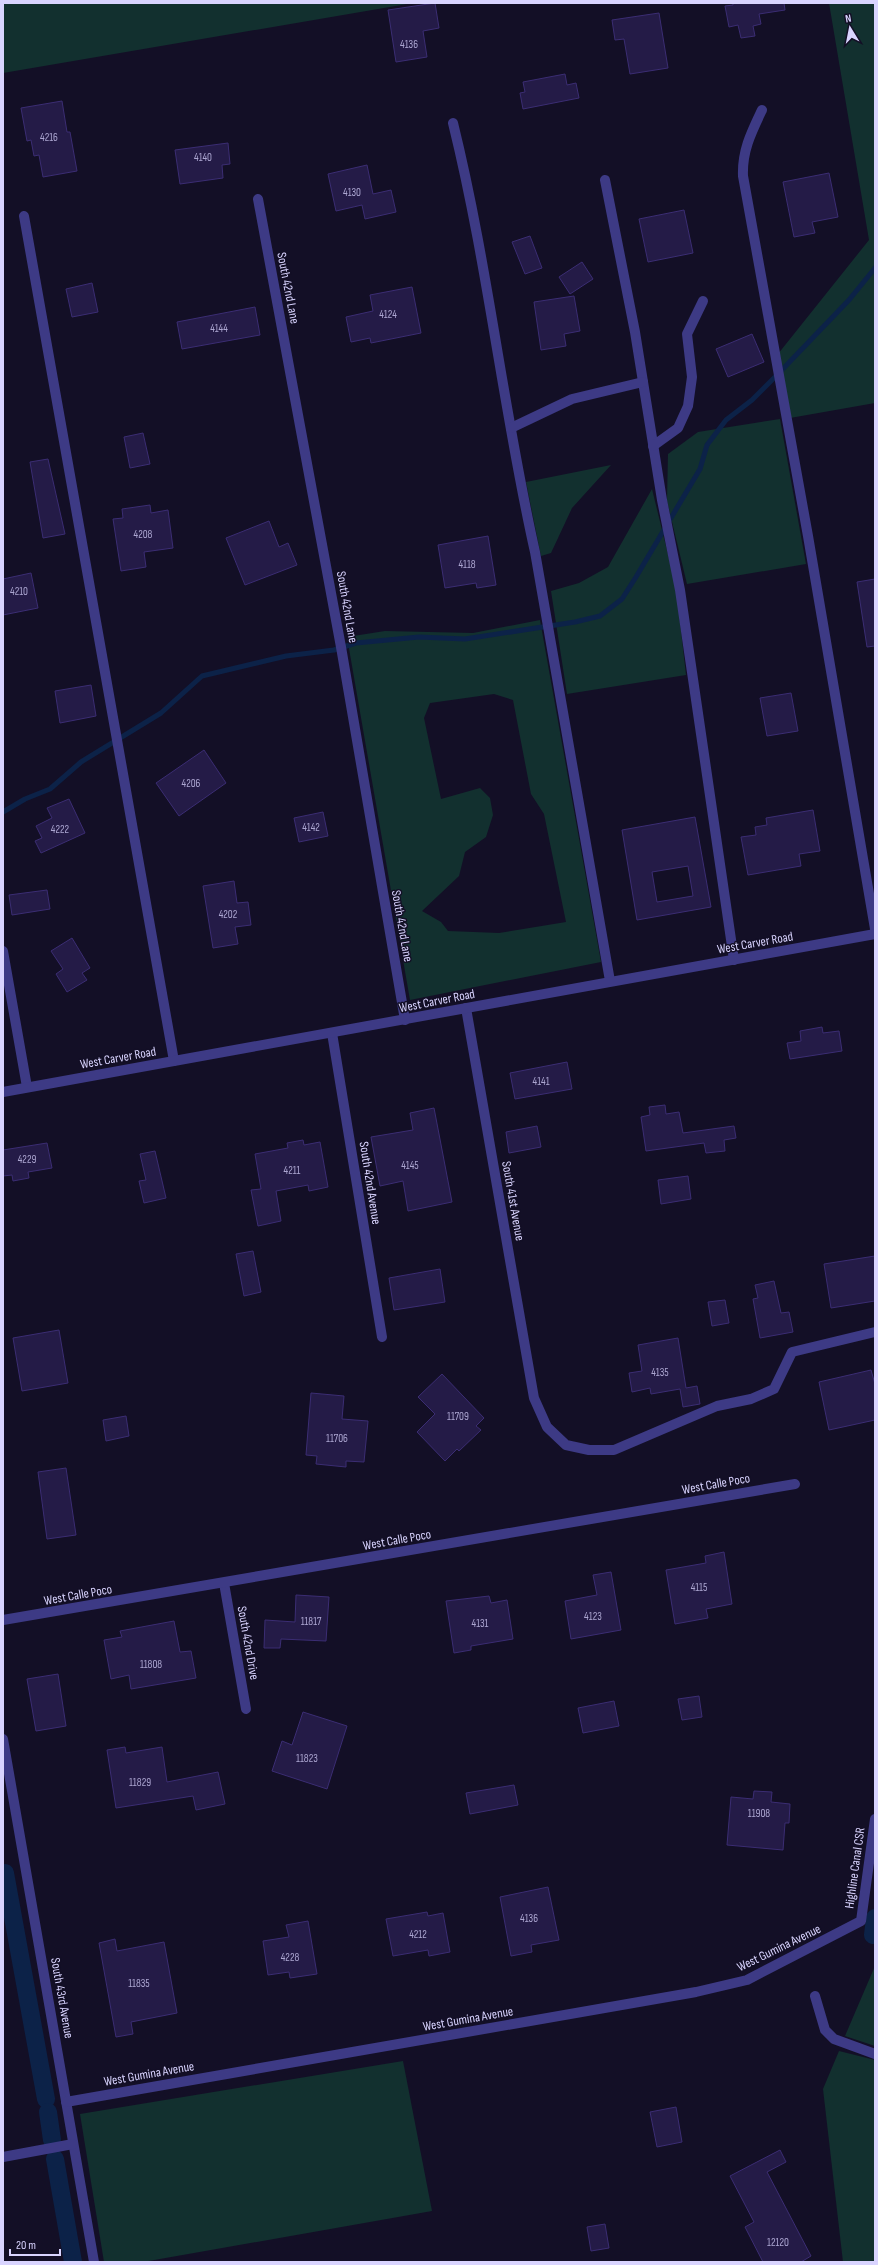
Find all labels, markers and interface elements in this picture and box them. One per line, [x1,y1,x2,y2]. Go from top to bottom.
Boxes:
north arrow [830,8,870,48]
text: N [844,12,852,26]
house number: 4136 [400,38,418,51]
house number: 4216 [40,131,58,144]
house number: 4140 [194,151,212,164]
house number: 4130 [343,186,361,199]
street label: South 42nd Lane [273,251,303,325]
house number: 4124 [379,308,397,321]
house number: 4144 [210,322,228,335]
house number: 4208 [134,528,153,541]
house number: 4118 [458,558,476,571]
street label: South 42nd Lane [333,570,361,644]
house number: 4210 [10,585,28,598]
house number: 4206 [182,777,201,790]
house number: 4142 [302,821,320,834]
house number: 4222 [51,823,70,836]
street label: South 42nd Lane [388,889,416,963]
house number: 4202 [219,908,238,921]
street label: West Carver Road [716,928,794,958]
street label: West Carver Road [398,986,476,1016]
street label: West Carver Road [79,1043,157,1073]
house number: 4141 [533,1075,550,1088]
street label: South 42nd Avenue [356,1140,384,1226]
house number: 4229 [18,1153,36,1166]
house number: 4145 [401,1159,419,1172]
street label: South 41st Avenue [498,1160,528,1242]
house number: 4211 [284,1164,301,1177]
house number: 4135 [651,1366,669,1379]
house number: 11709 [447,1410,469,1423]
house number: 11706 [326,1432,348,1445]
street label: West Calle Poco [681,1470,751,1498]
street label: West Calle Poco [362,1526,432,1554]
street label: West Calle Poco [43,1581,113,1609]
house number: 4115 [691,1581,707,1594]
street label: South 42nd Drive [234,1605,262,1681]
house number: 4123 [584,1610,602,1623]
house number: 11817 [301,1615,322,1628]
house number: 4131 [472,1617,489,1630]
house number: 11808 [140,1658,162,1671]
house number: 11823 [296,1752,318,1765]
house number: 11829 [129,1776,151,1789]
house number: 11908 [748,1807,770,1820]
street label: Highline Canal CSR [841,1826,869,1910]
house number: 4136 [520,1912,538,1925]
street label: West Gumina Avenue [734,1921,824,1975]
house number: 4212 [409,1928,427,1941]
house number: 4228 [281,1951,299,1964]
street label: South 43rd Avenue [47,1956,77,2040]
house number: 11835 [128,1977,150,1990]
street label: West Gumina Avenue [422,2003,514,2035]
street label: West Gumina Avenue [103,2058,195,2090]
scale bar [10,2231,60,2257]
house number: 12120 [767,2236,789,2249]
text: 20 m [16,2238,36,2253]

